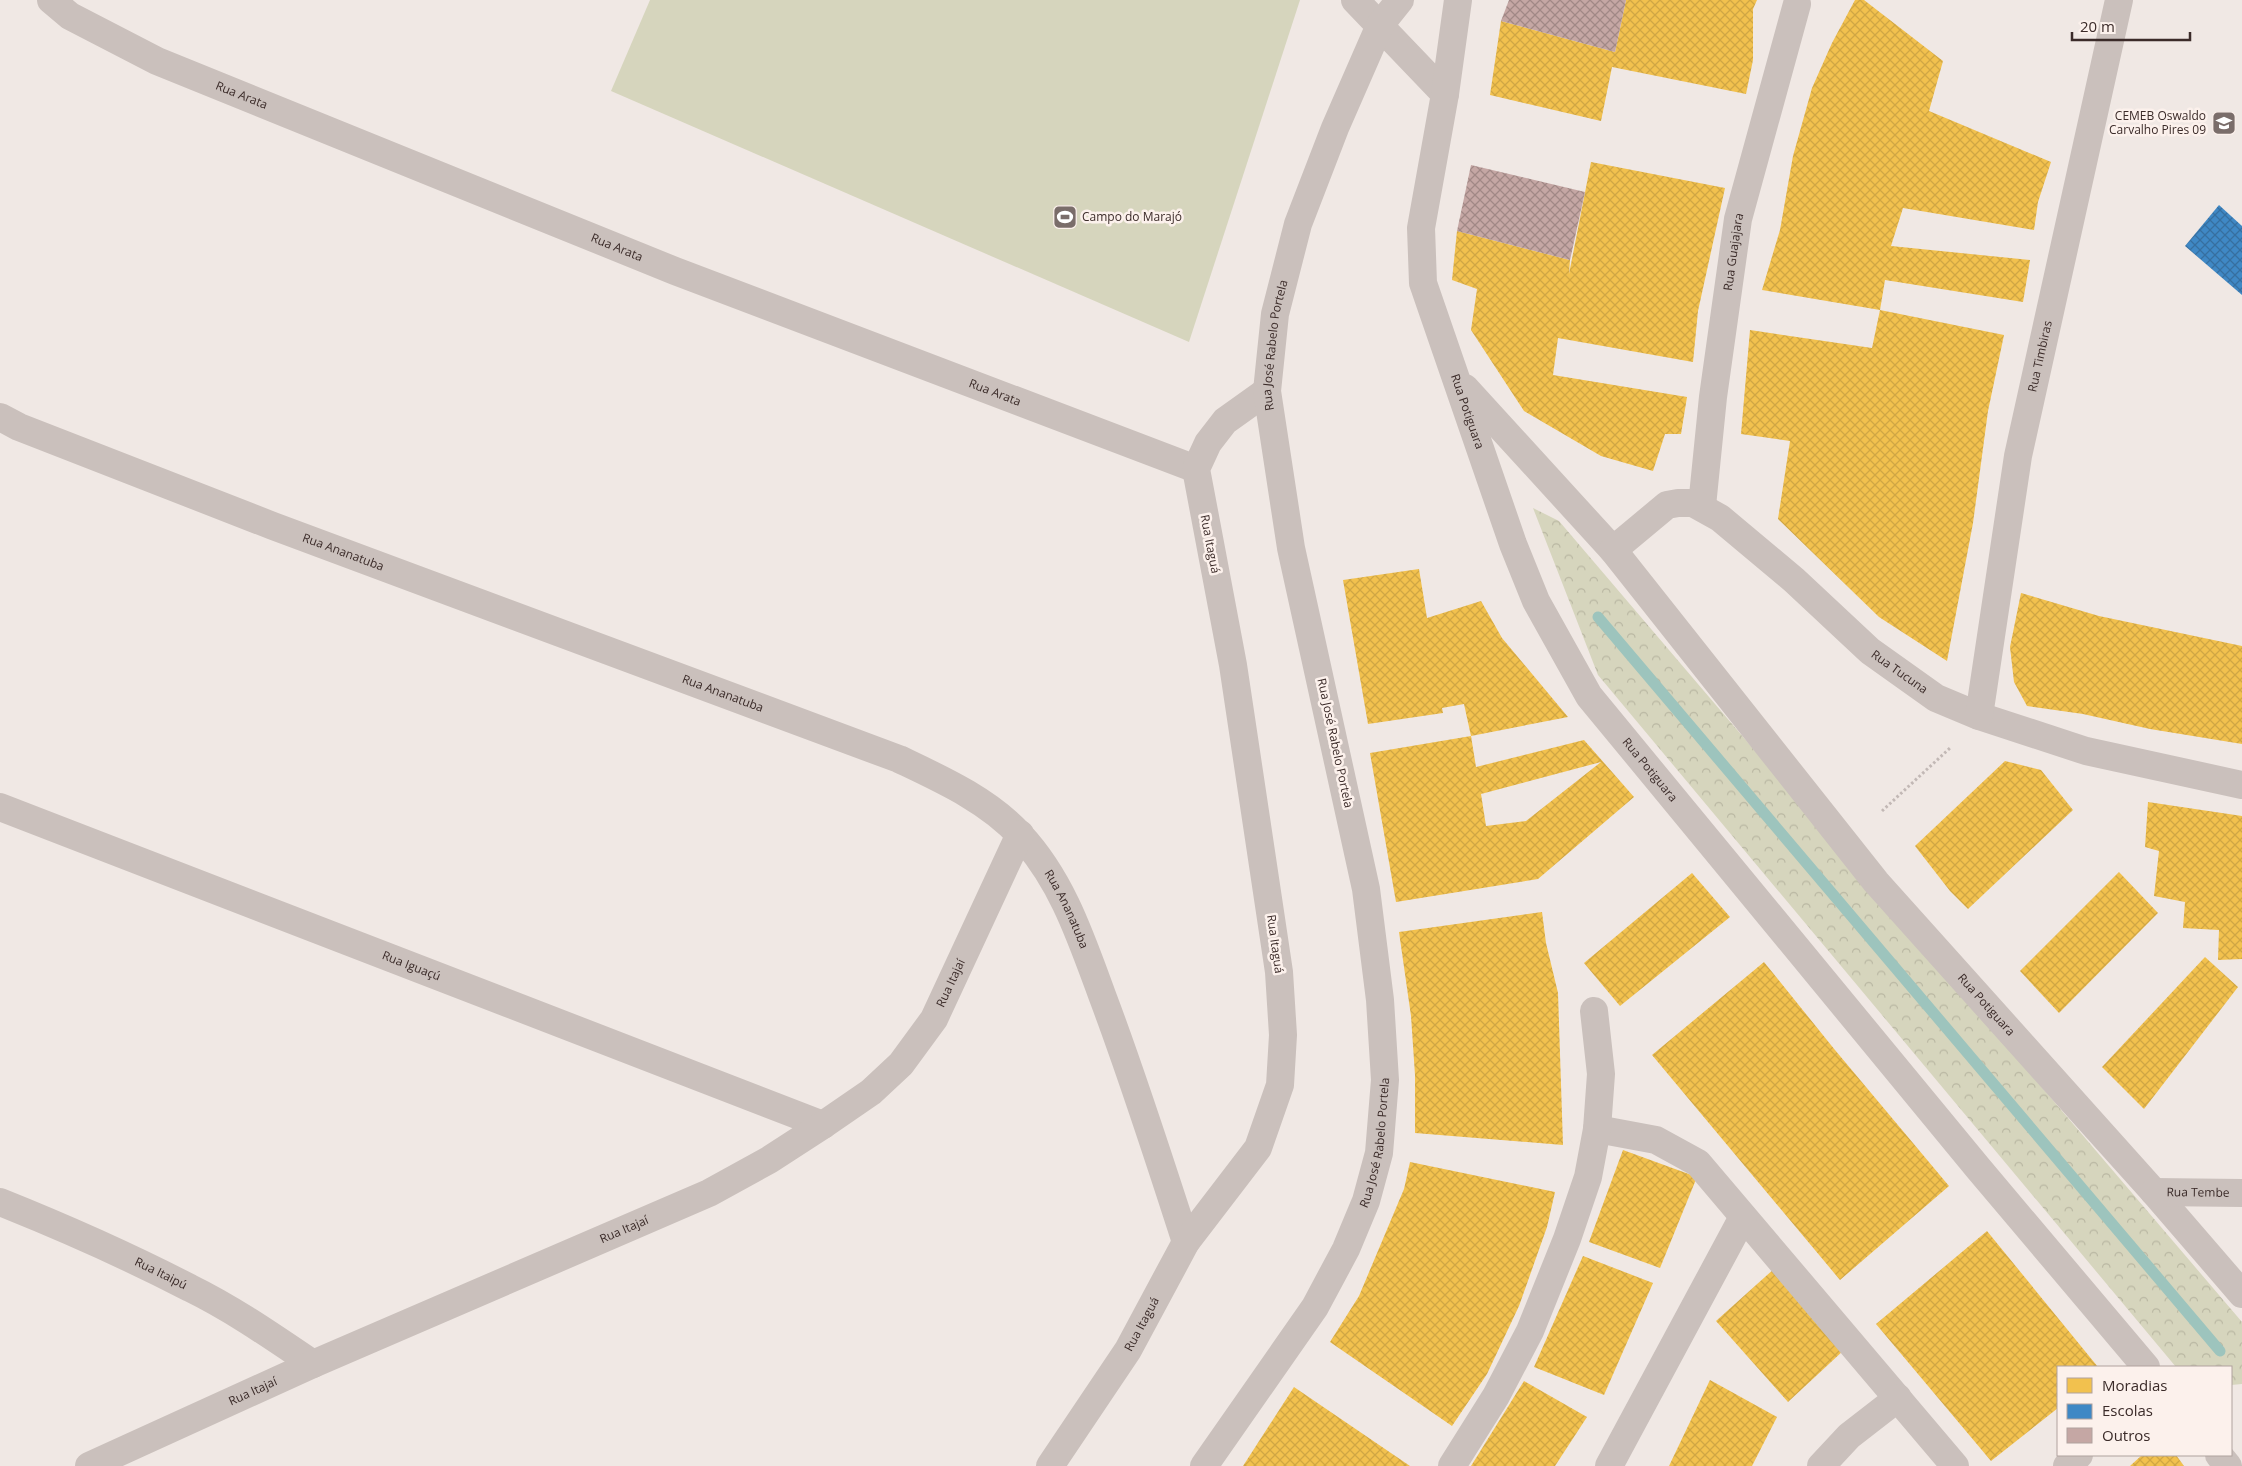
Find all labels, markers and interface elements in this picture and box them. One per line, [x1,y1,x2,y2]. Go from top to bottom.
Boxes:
scale bar [2072,10,2190,42]
text: 20 m [2080,16,2115,36]
street label: Rua Arata [213,77,270,113]
place label: CEMEB Oswaldo Carvalho Pires 09 [2109,107,2206,138]
school or university icon: CEMEB Oswaldo Carvalho Pires 09 [2211,110,2237,136]
sports icon: Campo do Marajó [1052,204,1078,230]
place label: Campo do Marajó [1082,208,1182,225]
street label: Rua Guajajara [1719,211,1747,292]
street label: Rua Arata [589,229,646,265]
street label: Rua José Rabelo Portela [1258,278,1291,412]
street label: Rua Timbiras [2023,318,2056,394]
street label: Rua Potiguara [1447,372,1489,451]
street label: Rua Arata [967,374,1024,410]
street label: Rua Itaguá [1196,513,1225,575]
street label: Rua Ananatuba [300,529,387,575]
street label: Rua Tucuna [1868,646,1931,698]
street label: Rua Ananatuba [680,670,766,716]
street label: Rua José Rabelo Portela [1313,677,1358,809]
street label: Rua Potiguara [1619,734,1682,805]
street label: Rua Ananatuba [1041,866,1093,951]
street label: Rua Itaguá [1263,913,1288,975]
street label: Rua Iguaçú [380,946,443,985]
street label: Rua Itajaí [932,955,969,1010]
street label: Rua Potiguara [1954,970,2019,1039]
street label: Rua José Rabelo Portela [1355,1077,1393,1210]
street label: Rua Tembe [2166,1183,2230,1201]
street label: Rua Itajaí [597,1211,652,1247]
street label: Rua Itaipú [132,1253,190,1293]
street label: Rua Itaguá [1120,1294,1163,1354]
legend [2057,1366,2232,1456]
street label: Rua Itajaí [226,1372,280,1409]
text: Moradias [2102,1375,2167,1395]
text: Escolas [2102,1400,2153,1420]
text: Outros [2102,1425,2151,1445]

